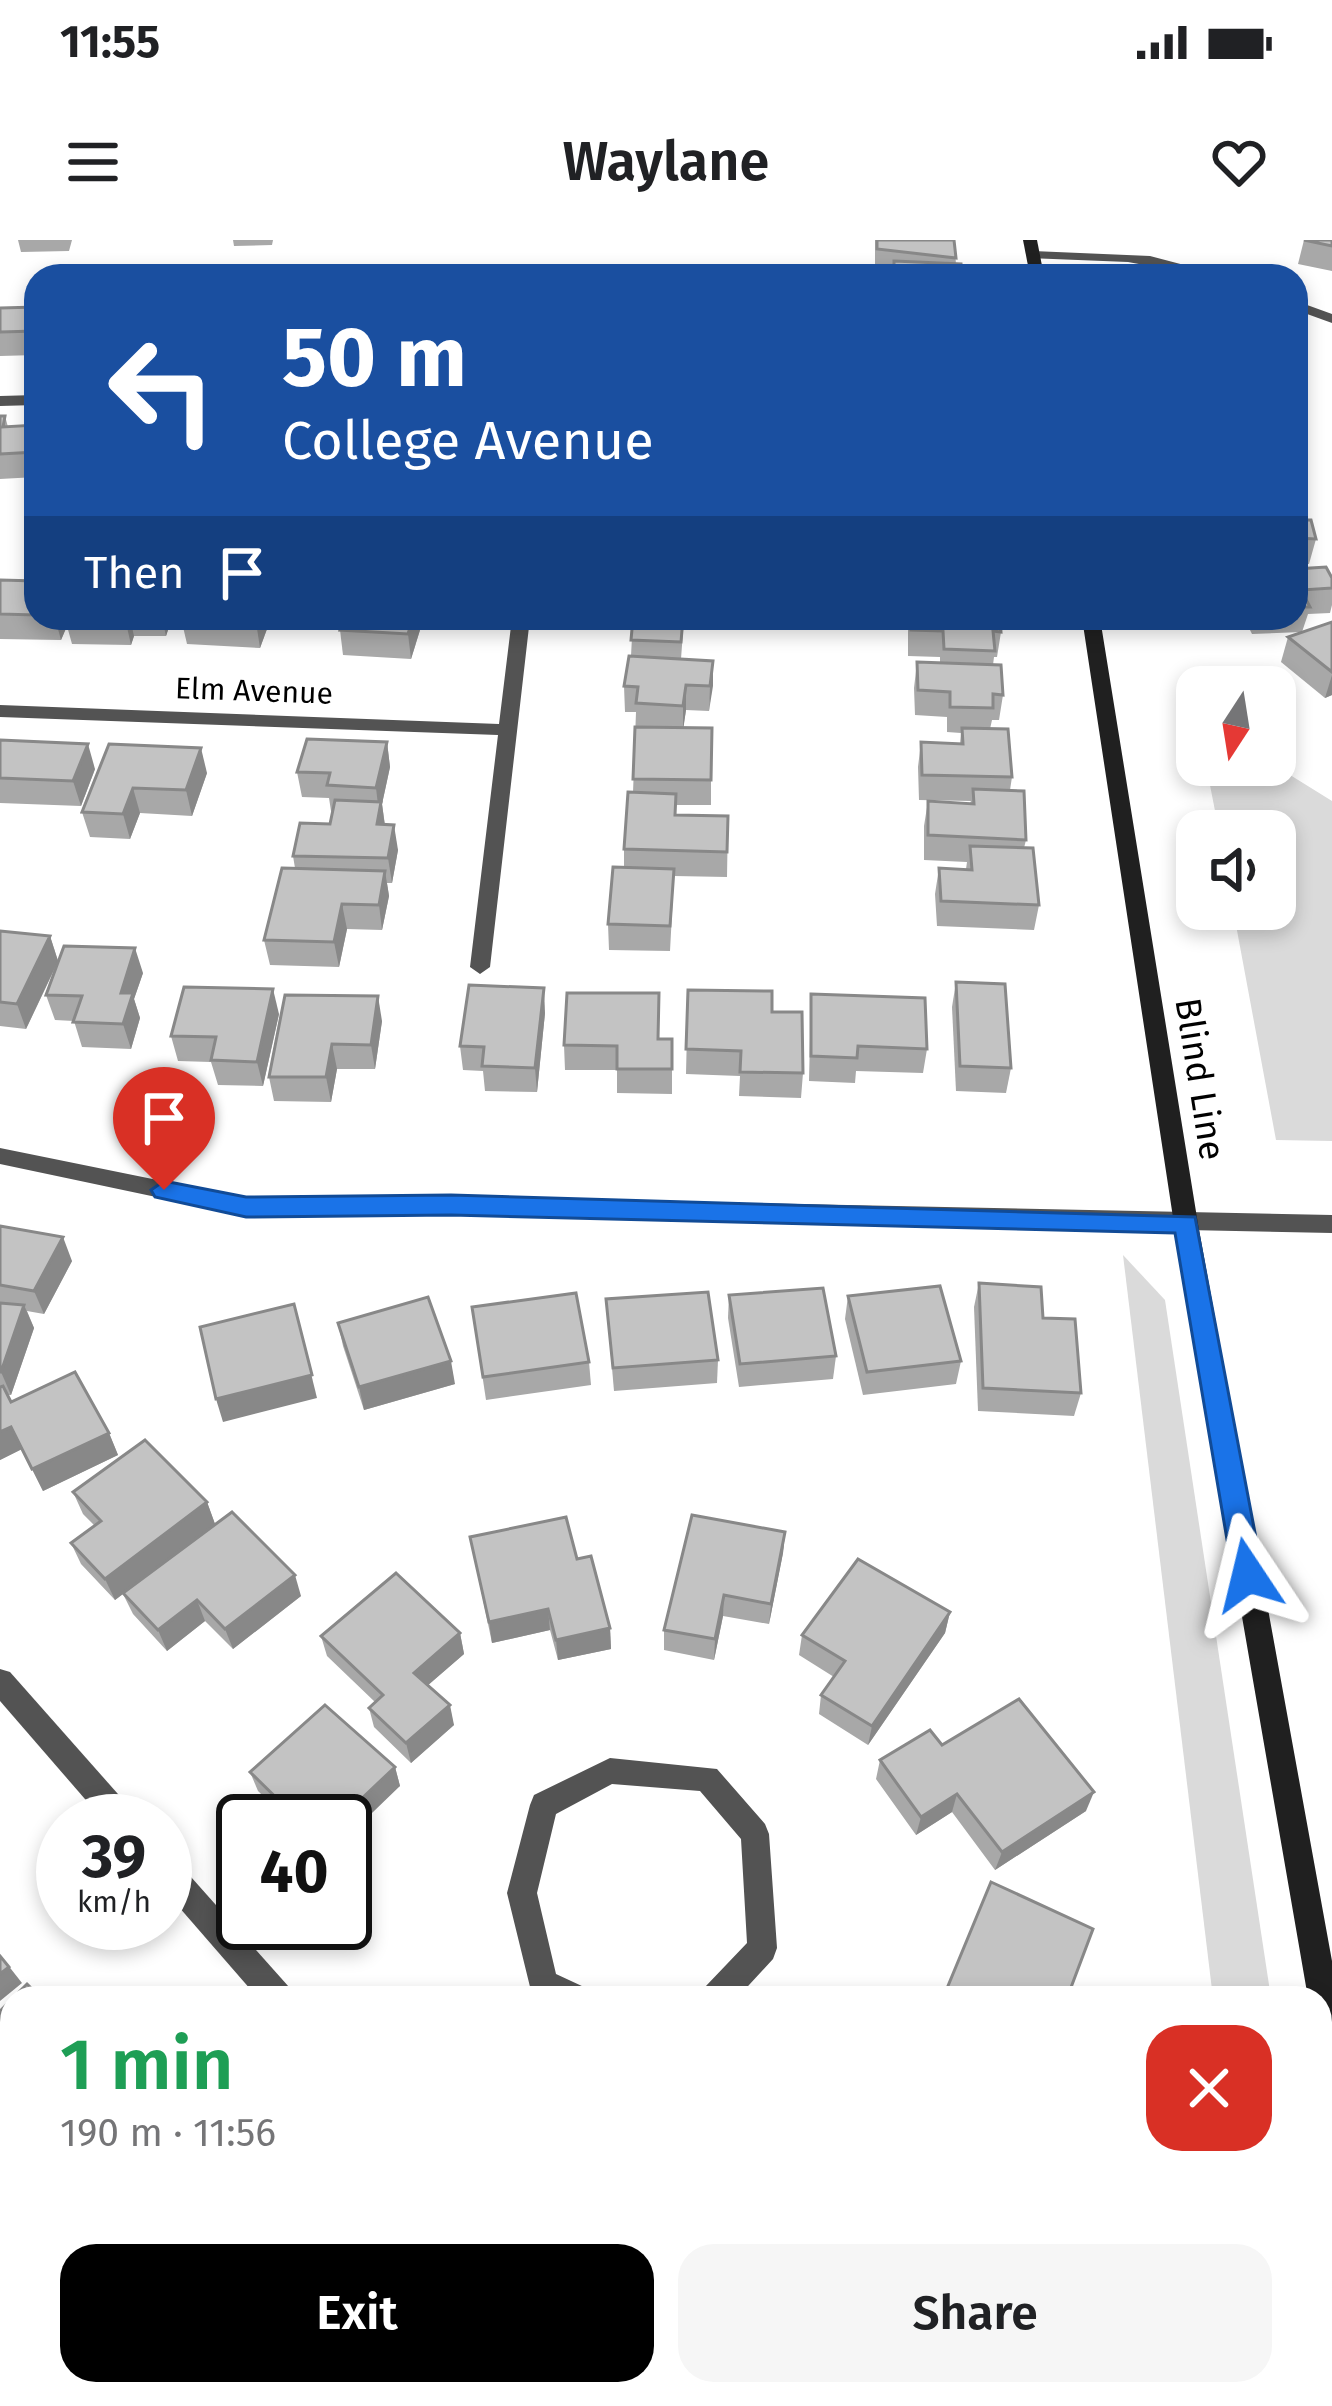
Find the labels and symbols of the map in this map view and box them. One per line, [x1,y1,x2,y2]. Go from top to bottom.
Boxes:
north arrow [1176,666,1296,786]
street label: Elm Avenue [174,670,334,712]
street label: Blind Line [1165,995,1235,1163]
pin [113,1067,215,1190]
position arrow [1185,1512,1311,1638]
speed limit sign: 40 [216,1794,372,1950]

